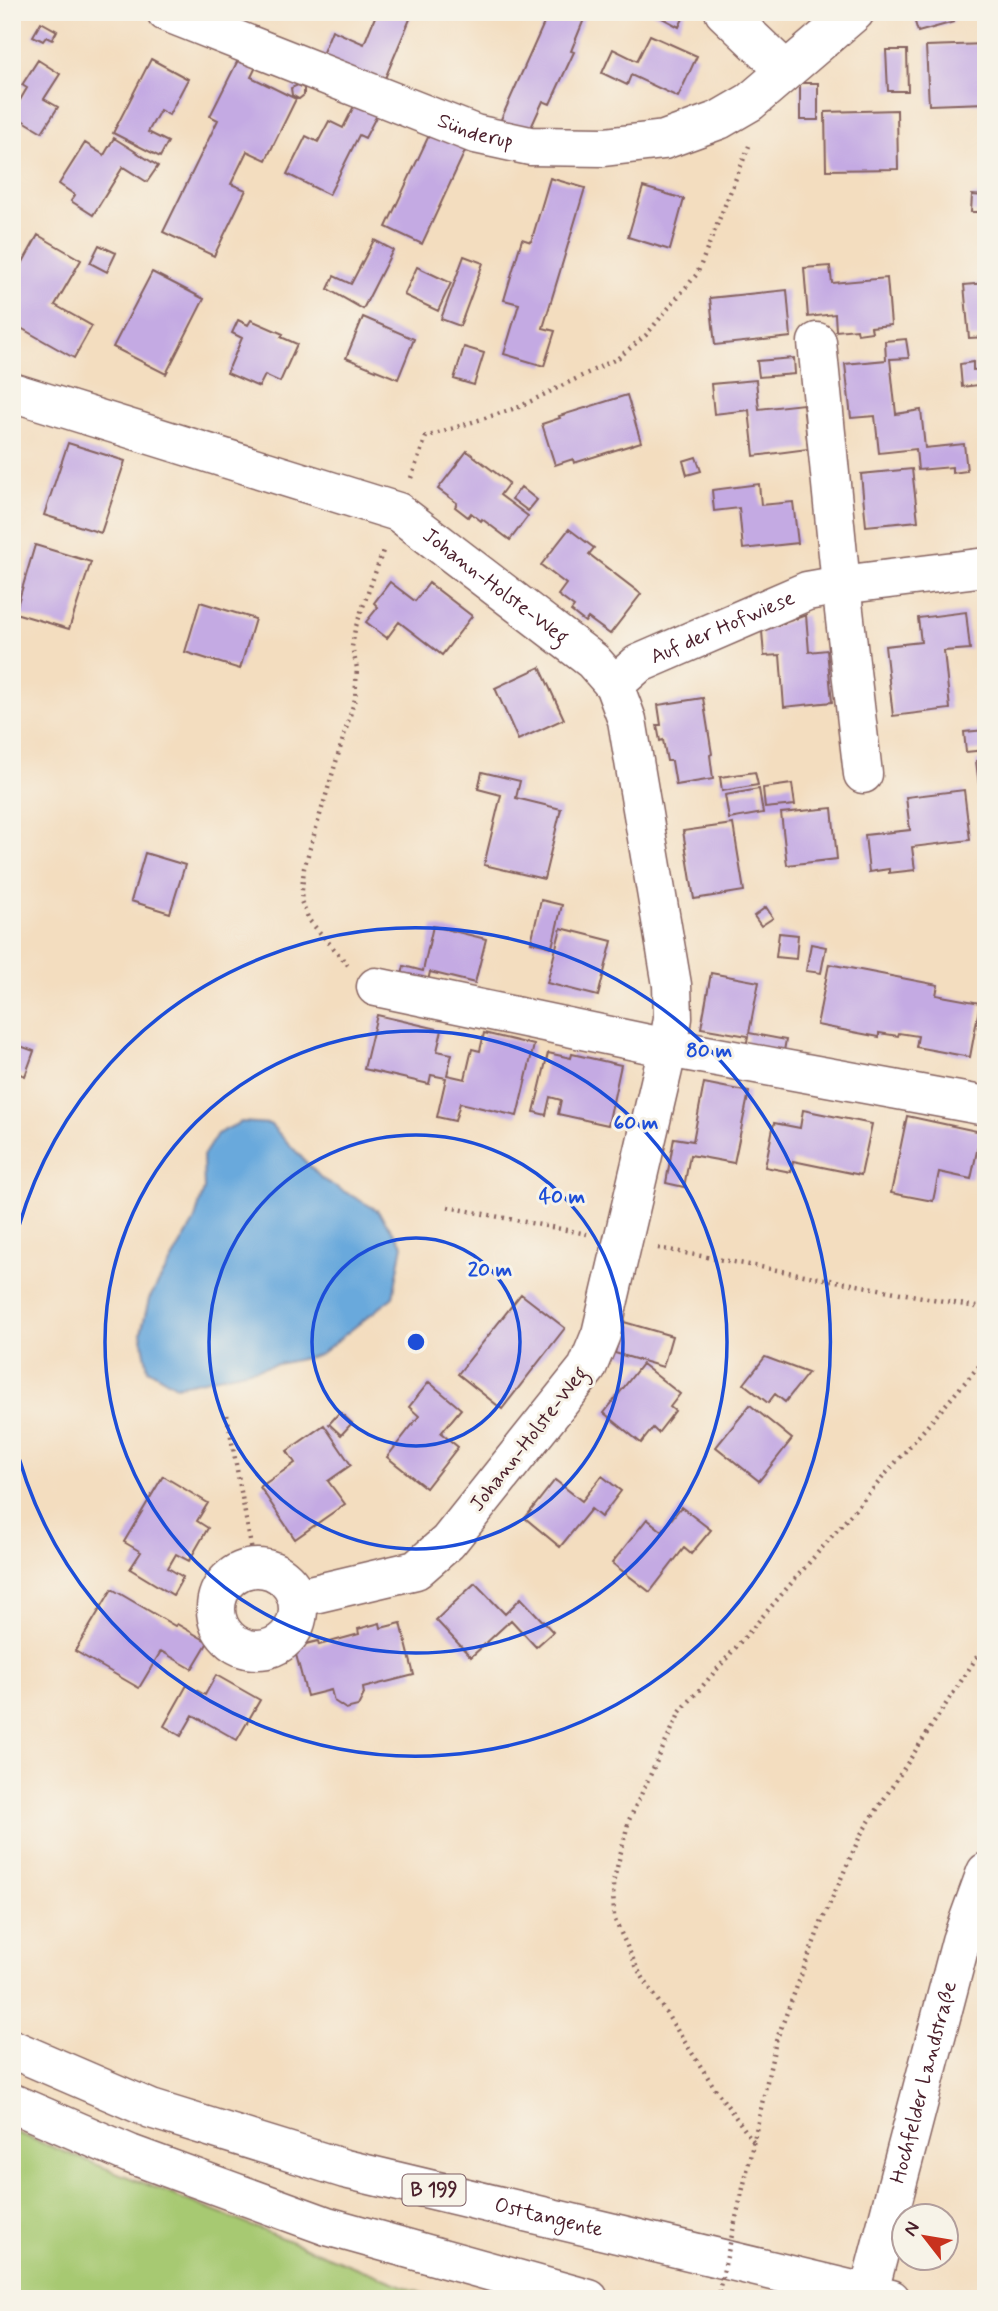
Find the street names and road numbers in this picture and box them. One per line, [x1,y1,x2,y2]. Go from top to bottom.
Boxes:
street label: Sünderup [433,107,516,156]
street label: Johann-Holste-Weg [417,522,574,653]
street label: Auf der Hofwiese [646,584,799,671]
street label: Johann-Holste-Weg [463,1361,596,1519]
street label: Hochfelder Landstraße [884,1978,964,2186]
road number: B 199 [402,2174,466,2206]
street label: Osttangente [492,2191,606,2244]

